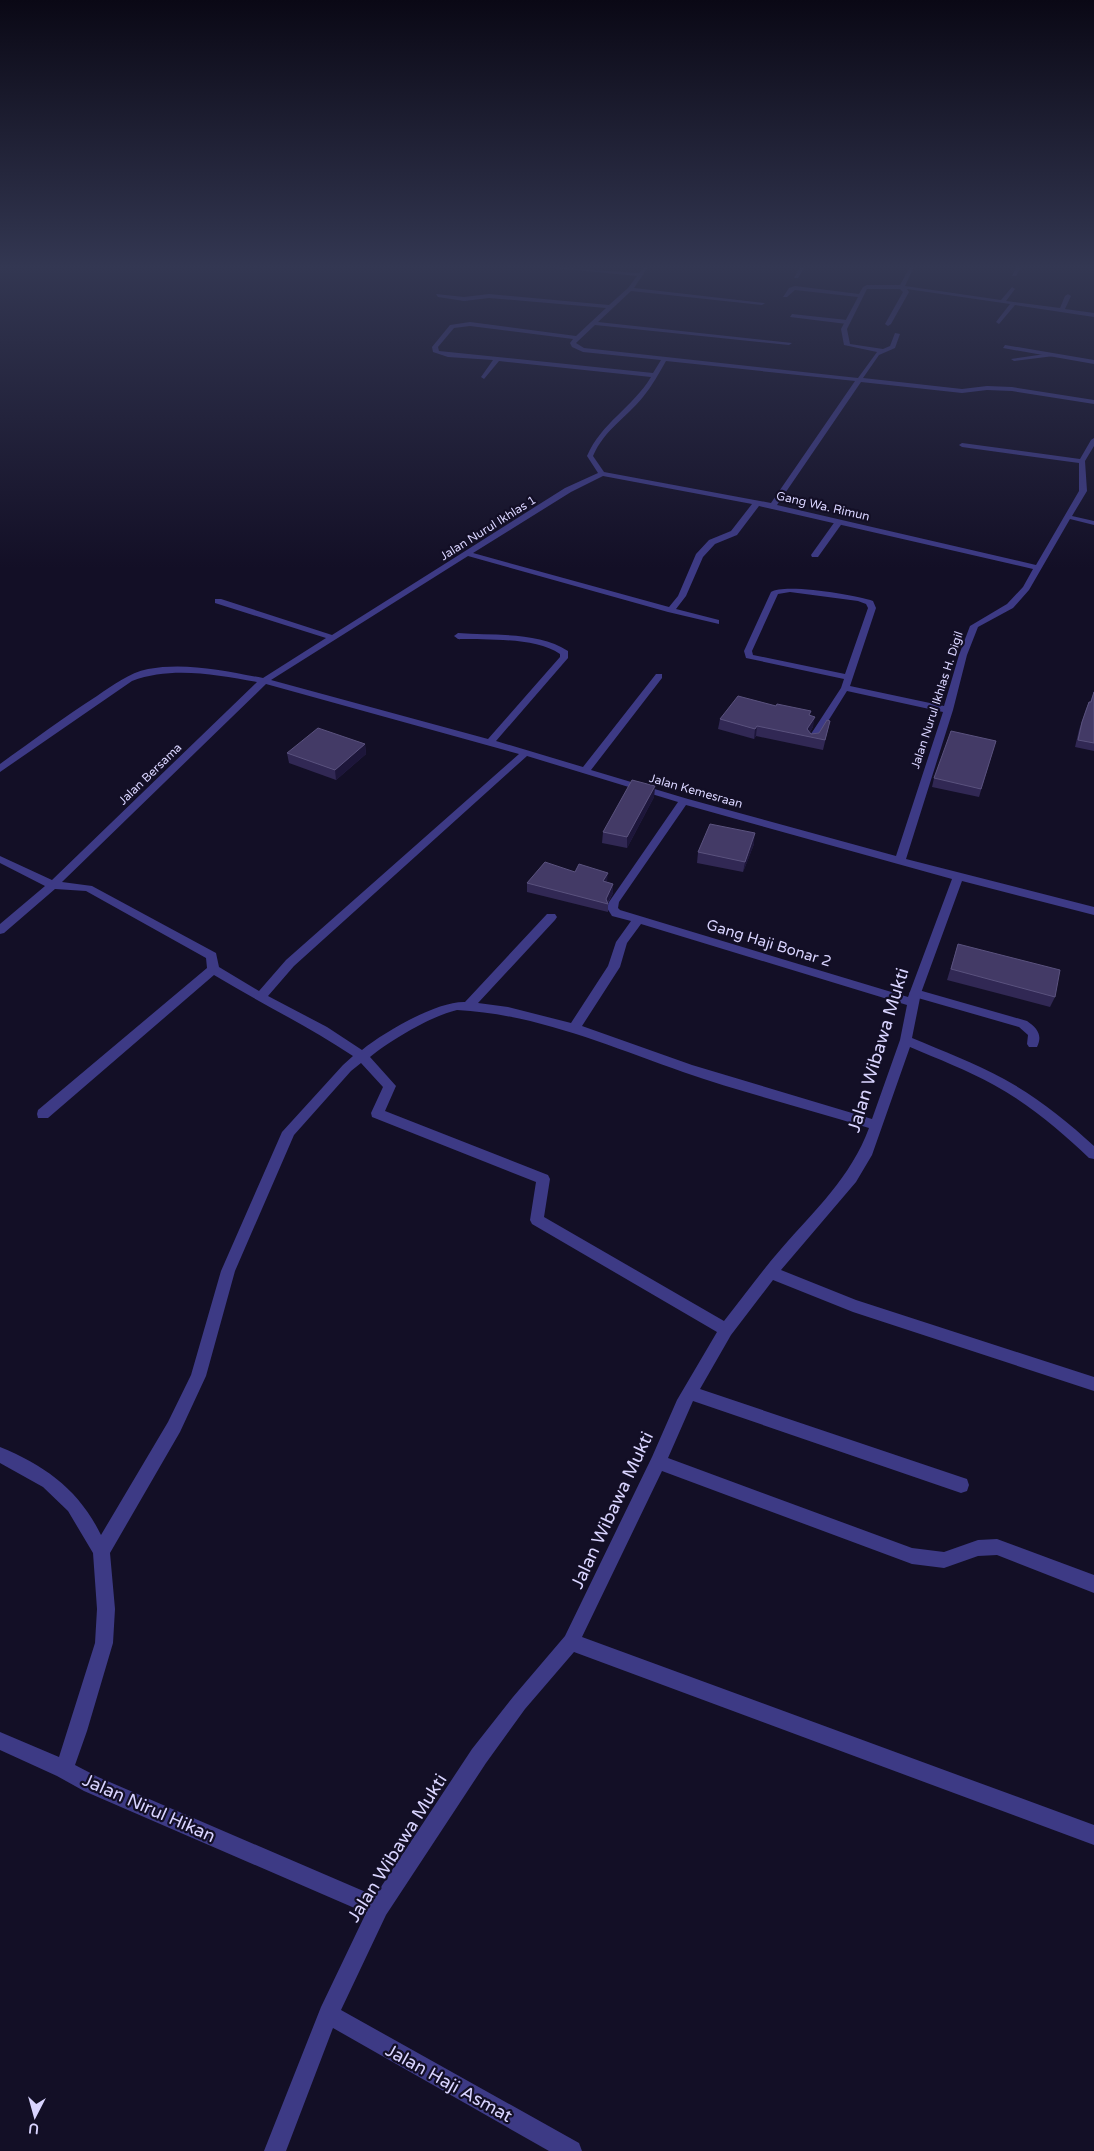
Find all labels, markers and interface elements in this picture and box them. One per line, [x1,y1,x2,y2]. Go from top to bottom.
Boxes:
street label: Gang Wa. Rimun [775,488,871,524]
street label: Jalan Nurul Ikhlas 1 [437,493,539,563]
street label: Jalan Nurul Ikhlas H. Digil [908,629,966,771]
street label: Jalan Bersama [115,740,185,808]
street label: Jalan Kemesraan [648,771,744,811]
street label: Gang Haji Bonar 2 [704,915,834,971]
street label: Jalan Wibawa Mukti [843,965,913,1135]
street label: Jalan Wibawa Mukti [566,1428,658,1592]
street label: Jalan Nirul Hikan [79,1769,219,1847]
street label: Jalan Wibawa Mukti [342,1770,452,1926]
street label: Jalan Haji Asmat [382,2039,516,2127]
north arrow [10,2091,60,2141]
text: U [28,2119,40,2137]

